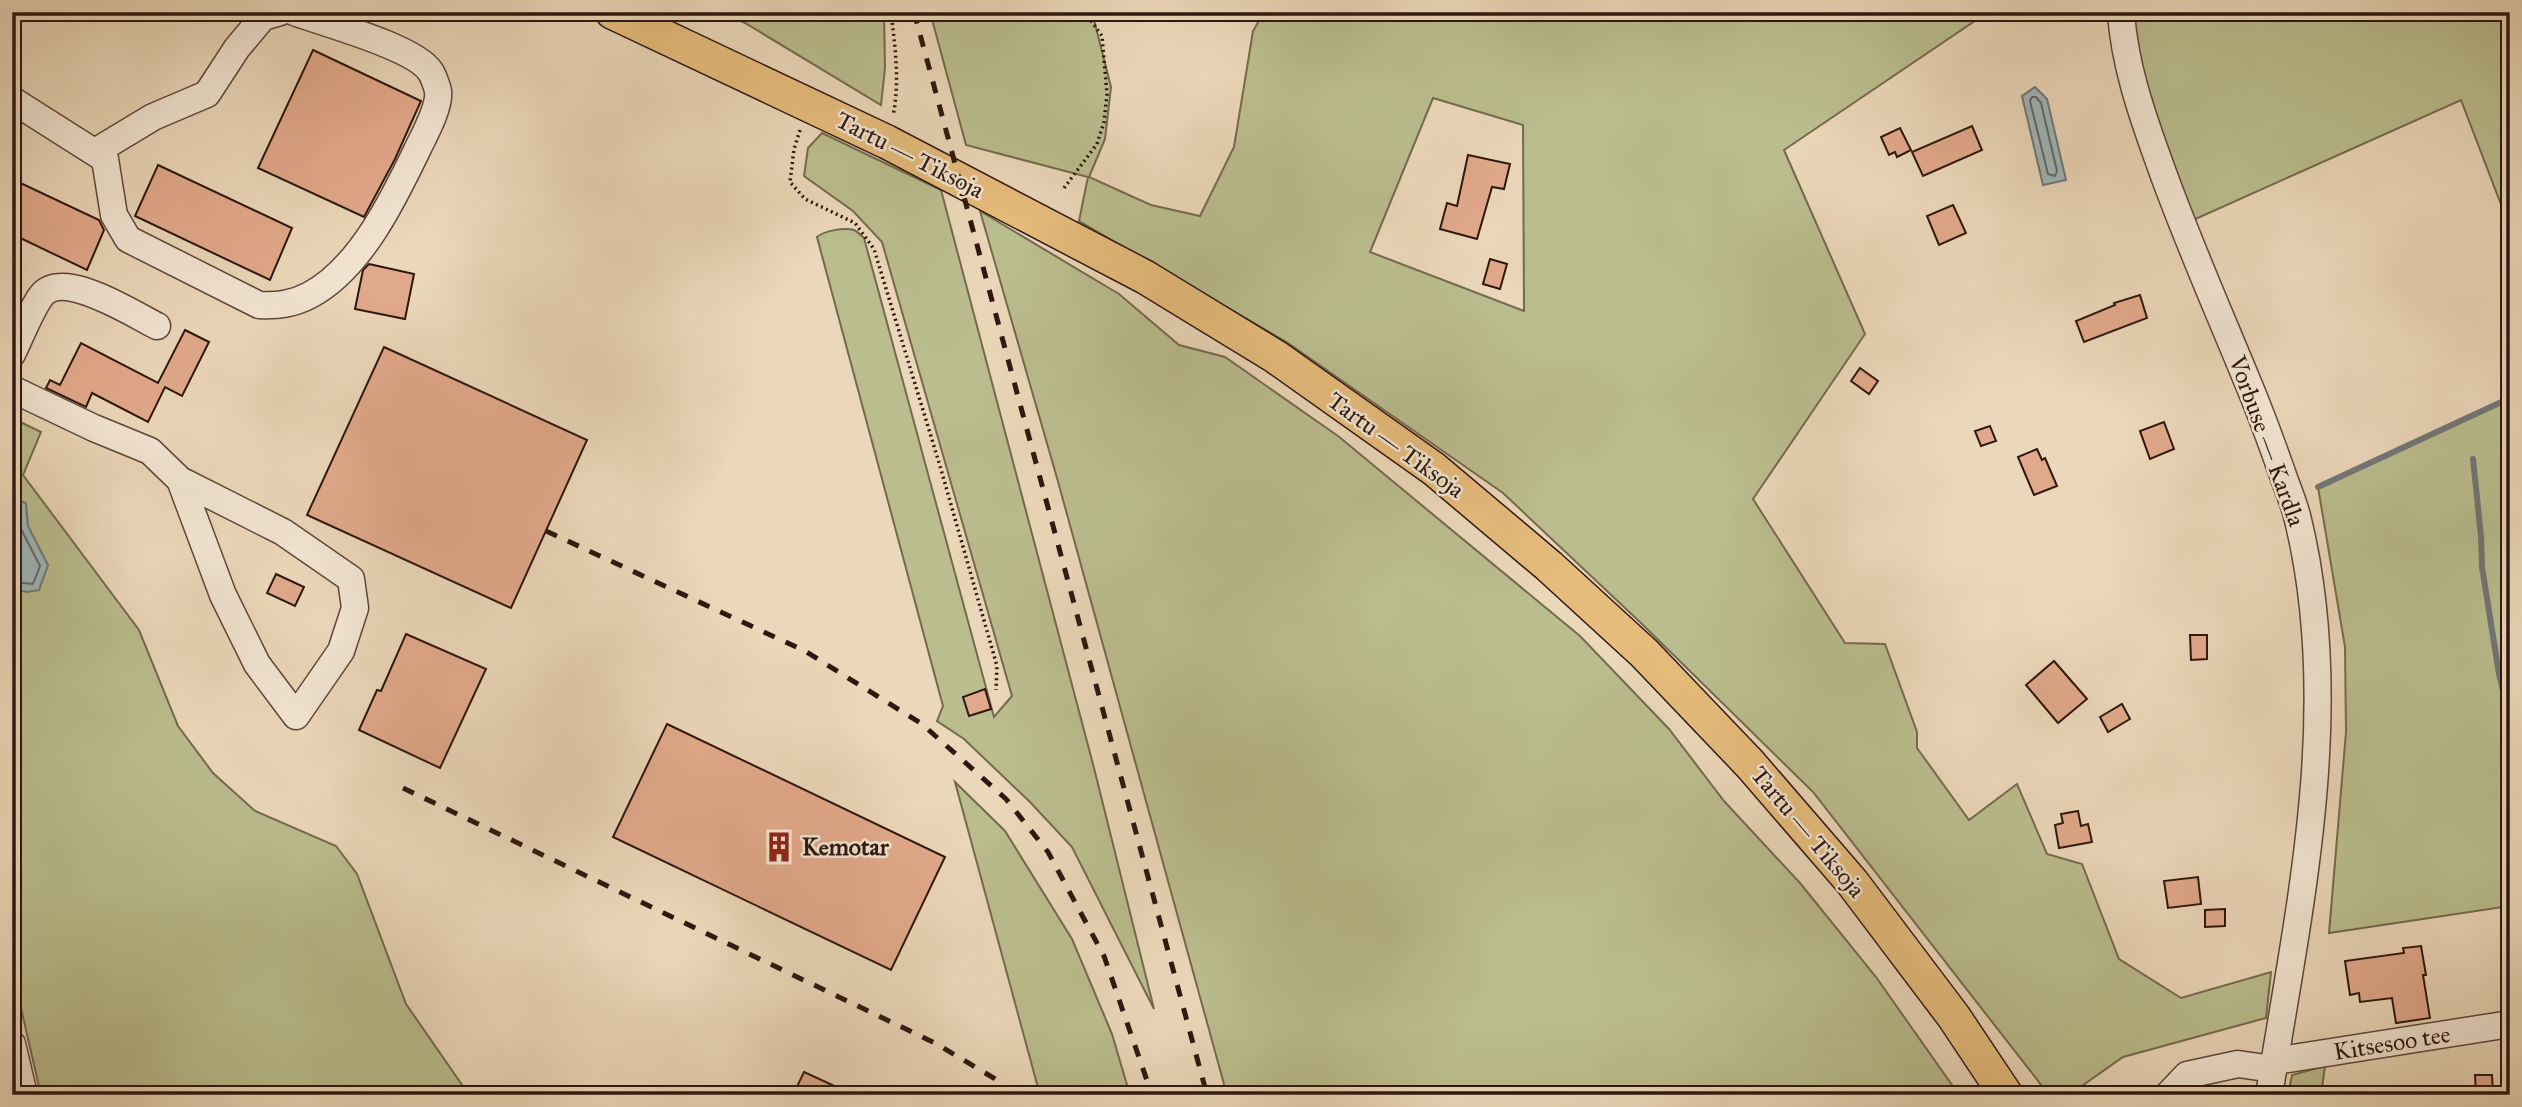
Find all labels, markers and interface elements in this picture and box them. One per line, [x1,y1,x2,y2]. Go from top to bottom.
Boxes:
street label: Tartu — Tiksoja [831,105,990,206]
street label: Vorbuse — Kardla [2222,351,2312,531]
street label: Tartu — Tiksoja [1322,385,1471,505]
street label: Tartu — Tiksoja [1744,760,1872,904]
building icon: Kemotar [762,830,796,864]
place label: Kemotar [802,832,890,862]
street label: Kitsesoo tee [2332,1019,2452,1067]

